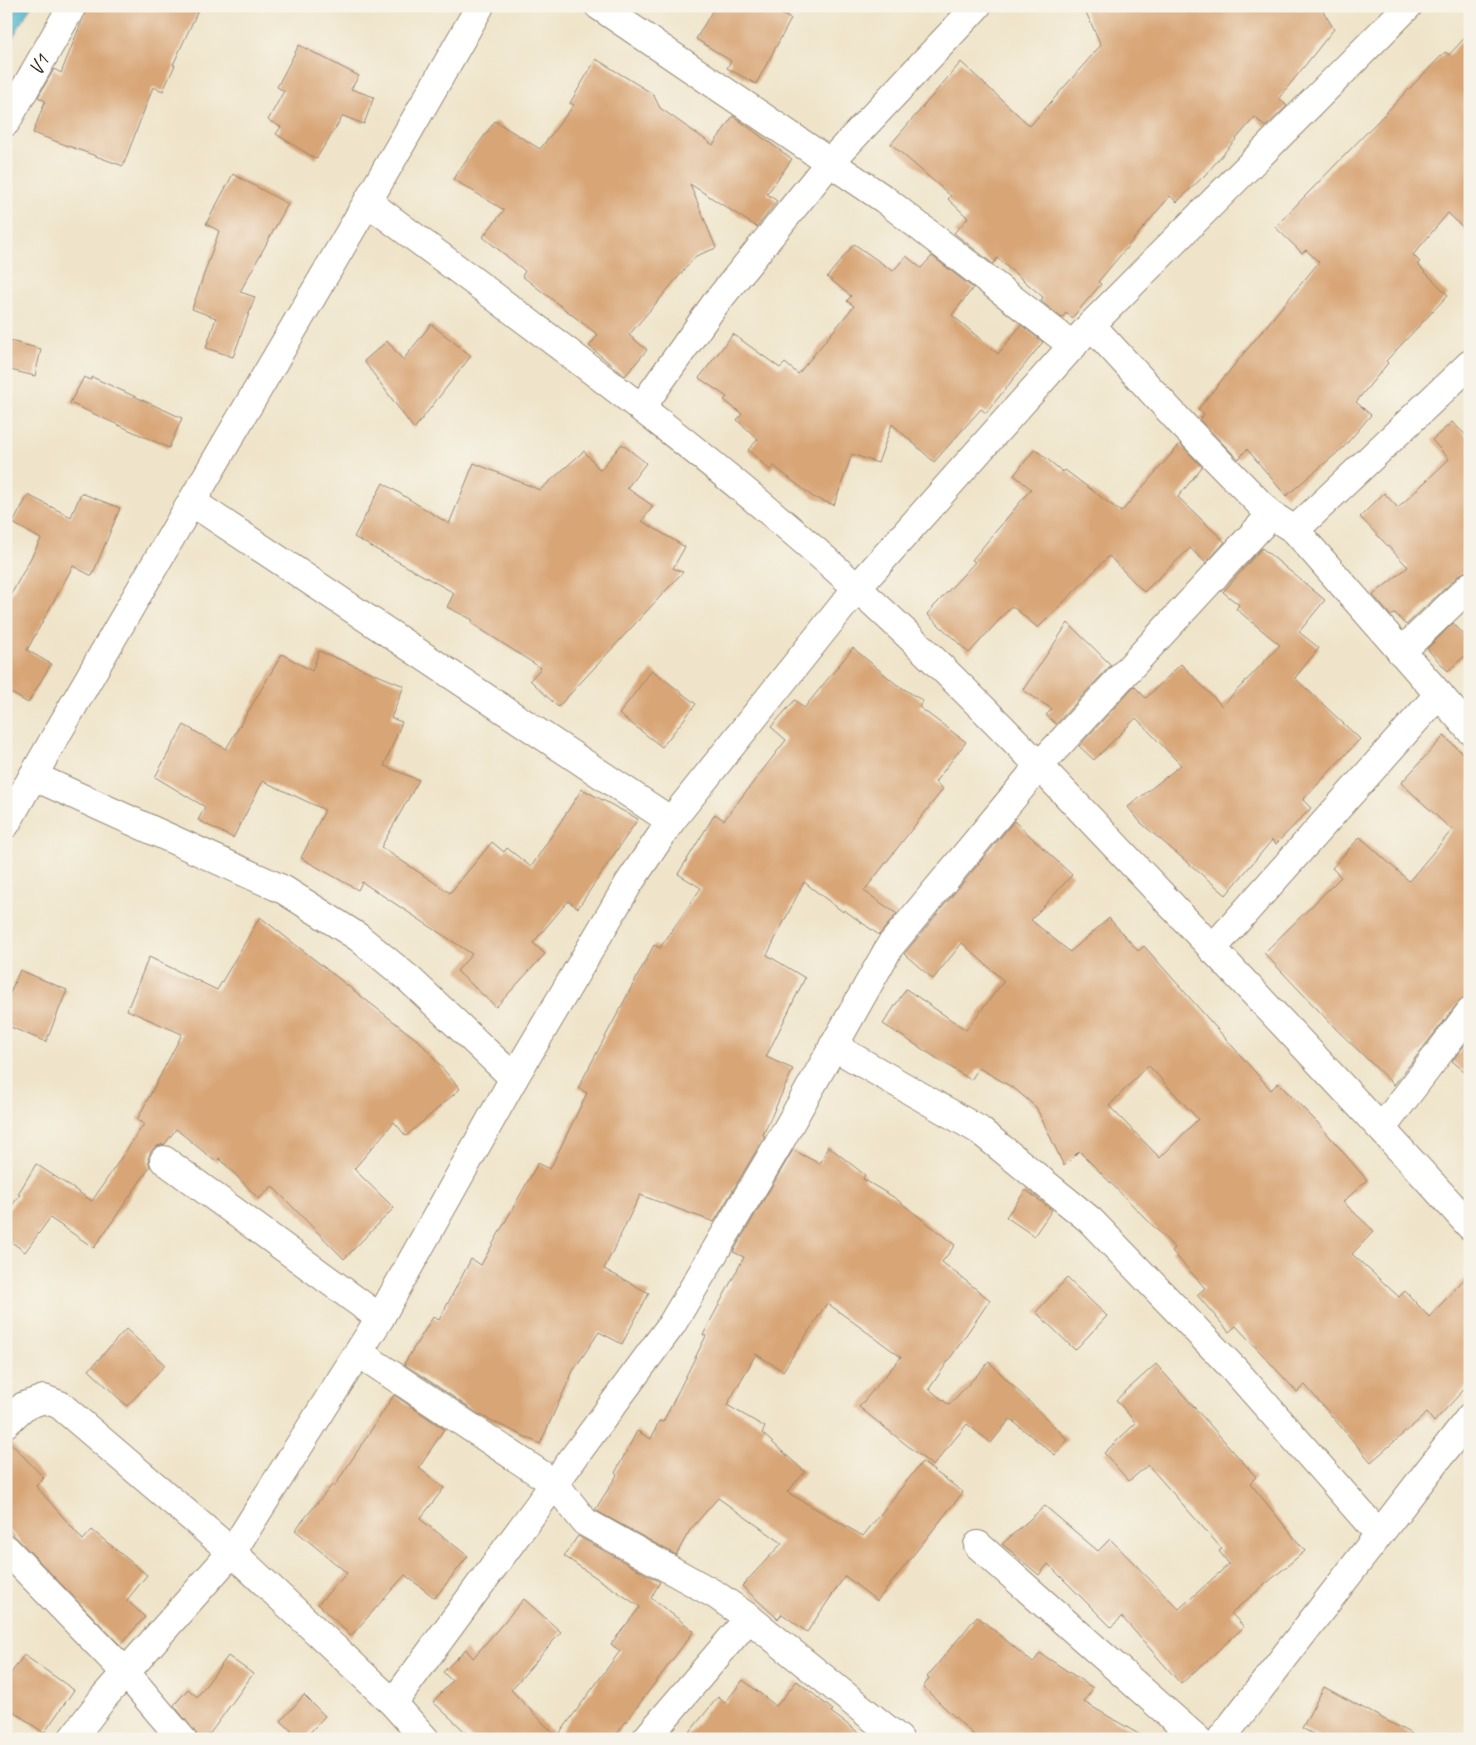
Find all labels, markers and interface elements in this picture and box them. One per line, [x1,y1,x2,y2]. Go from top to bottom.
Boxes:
street label: V1 [22,48,56,80]

